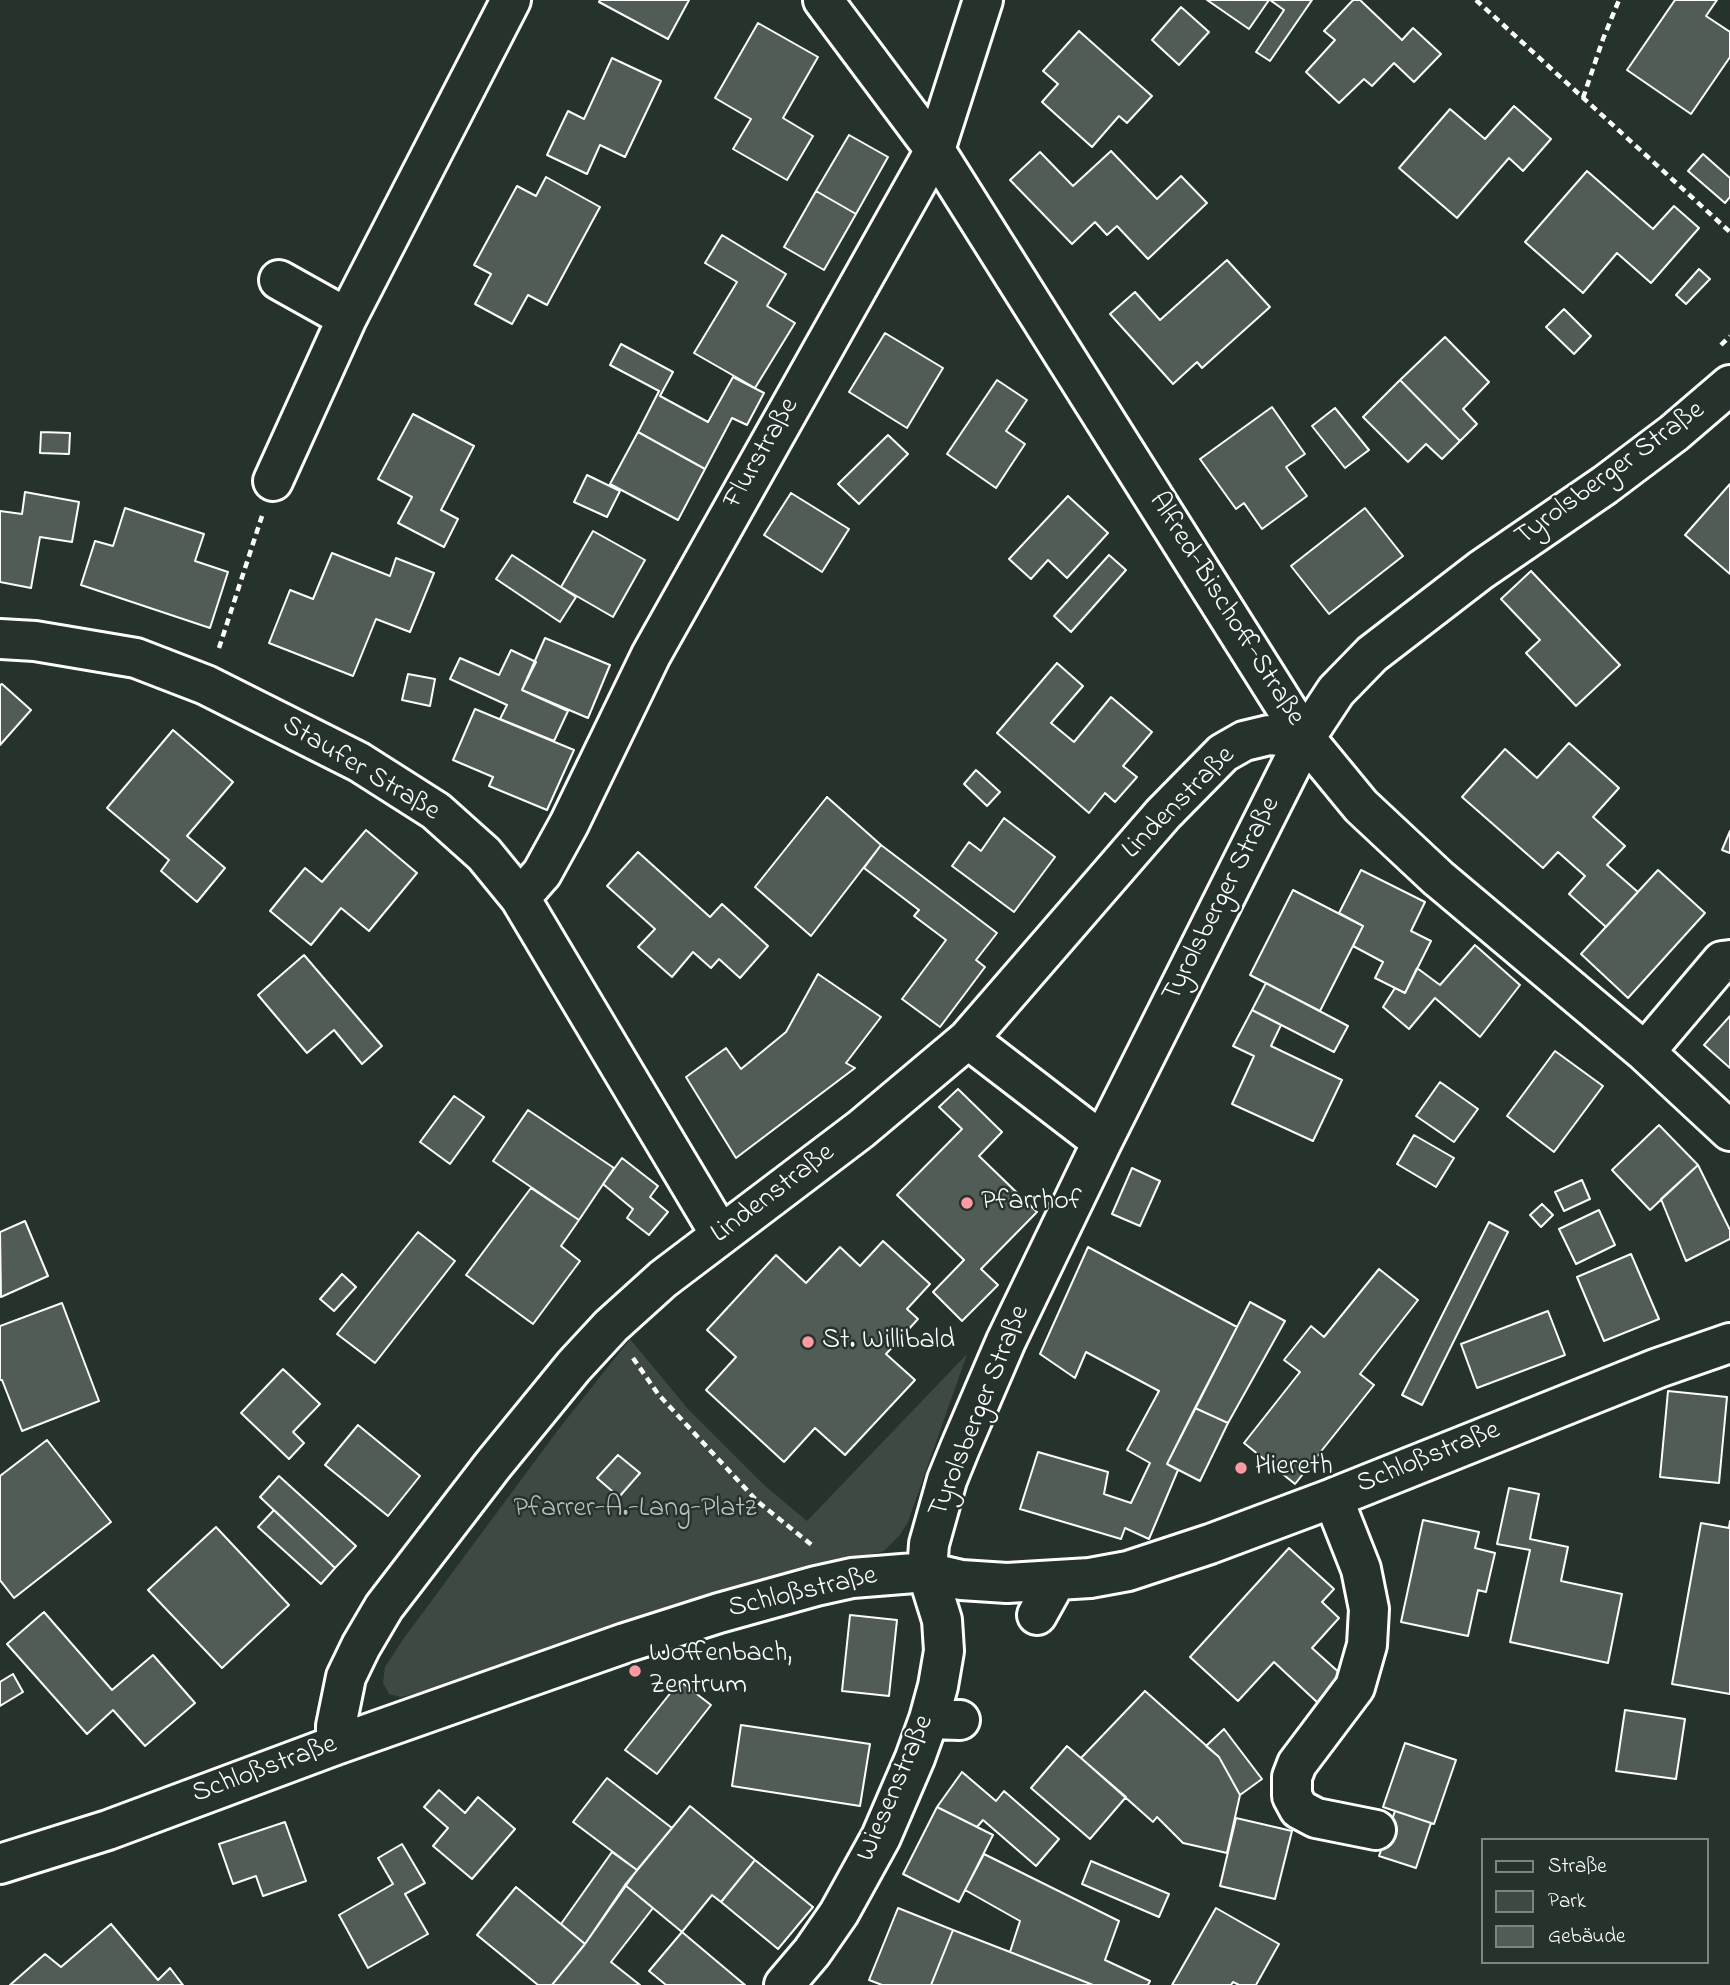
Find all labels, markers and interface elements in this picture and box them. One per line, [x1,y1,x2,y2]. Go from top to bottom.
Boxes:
street label: Flurstraße [718,393,808,515]
street label: Tyrolsberger Straße [1510,395,1712,555]
street label: Alfred-Bischoff-Straße [1139,487,1311,733]
street label: Staufer Straße [275,710,445,830]
street label: Lindenstraße [1117,741,1243,867]
street label: Tyrolsberger Straße [1157,792,1289,1008]
street label: Lindenstraße [706,1138,842,1252]
place label: Pfarrhof [981,1186,1082,1220]
marker: Pfarrhof [959,1195,975,1211]
street label: Tyrolsberger Straße [923,1301,1039,1523]
place label: St. Willibald [822,1325,955,1359]
marker: St. Willibald [800,1334,816,1350]
street label: Schloßstraße [1353,1415,1505,1503]
place label: Hiereth [1255,1451,1333,1485]
marker: Hiereth [1233,1460,1249,1476]
park label: Pfarrer-A.-Lang-Platz [513,1493,757,1527]
street label: Schloßstraße [725,1561,881,1627]
place label: Woffenbach, Zentrum [649,1638,792,1704]
marker: Woffenbach, Zentrum [627,1663,643,1679]
street label: Wiesenstraße [851,1711,943,1867]
street label: Schloßstraße [188,1729,342,1813]
legend [1482,1838,1709,1964]
text: Straße [1548,1852,1607,1882]
text: Park [1548,1887,1586,1917]
text: Gebäude [1548,1922,1625,1952]

